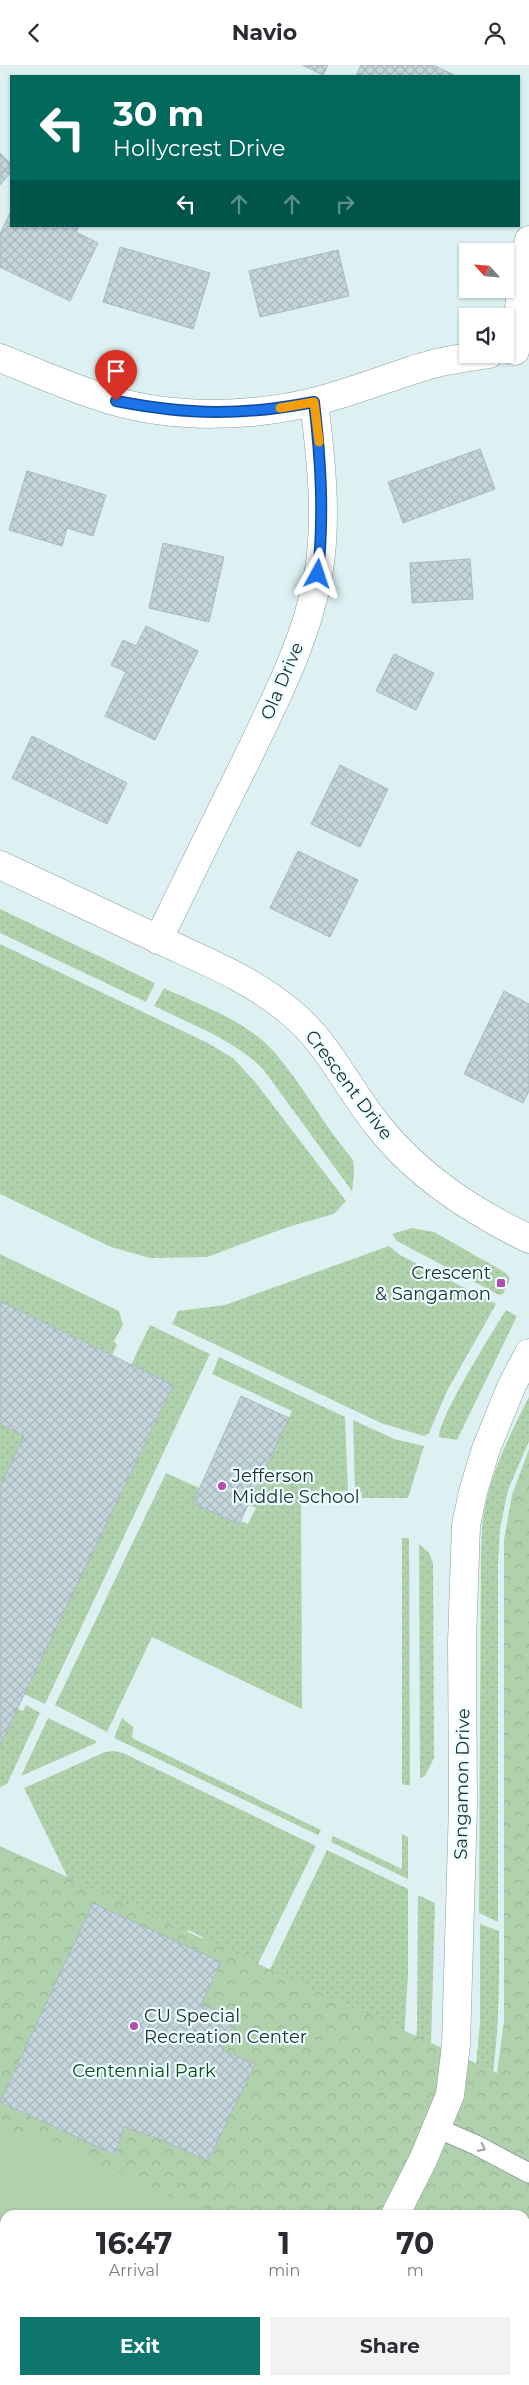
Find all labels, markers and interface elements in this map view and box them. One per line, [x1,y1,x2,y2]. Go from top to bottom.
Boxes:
icon: back [20,19,48,47]
text: Navio [232,19,297,46]
icon: person [481,19,509,47]
text: 30 m [113,92,204,135]
icon: left [30,95,95,160]
text: Hollycrest Drive [113,135,285,162]
icon: left [172,190,200,218]
icon: ahead [225,190,253,218]
icon: ahead [278,190,306,218]
icon: right [331,190,359,218]
north arrow [459,243,514,297]
map controls [459,243,514,363]
button: sound [459,308,514,363]
pin [95,350,137,401]
icon: arrive [102,357,130,385]
position arrow [291,547,343,599]
street label: Ola Drive [256,639,308,723]
street label: Crescent Drive [301,1026,397,1144]
place label: Crescent & Sangamon [375,1262,491,1305]
marker: Crescent & Sangamon [495,1277,507,1289]
place label: Jefferson Middle School [231,1465,360,1508]
marker: Jefferson Middle School [216,1480,228,1492]
street label: Sangamon Drive [450,1708,474,1860]
place label: CU Special Recreation Center [144,2005,307,2048]
marker: CU Special Recreation Center [128,2020,140,2032]
park label: Centennial Park [72,2060,216,2082]
one-way arrow [477,2142,486,2152]
text: 16:47 [96,2225,172,2262]
text: 1 [278,2225,290,2262]
text: 70 [396,2225,434,2262]
text: Arrival [109,2261,159,2280]
text: min [268,2261,300,2280]
text: m [407,2261,424,2280]
button: Exit [20,2317,260,2375]
button: Share [270,2317,510,2375]

